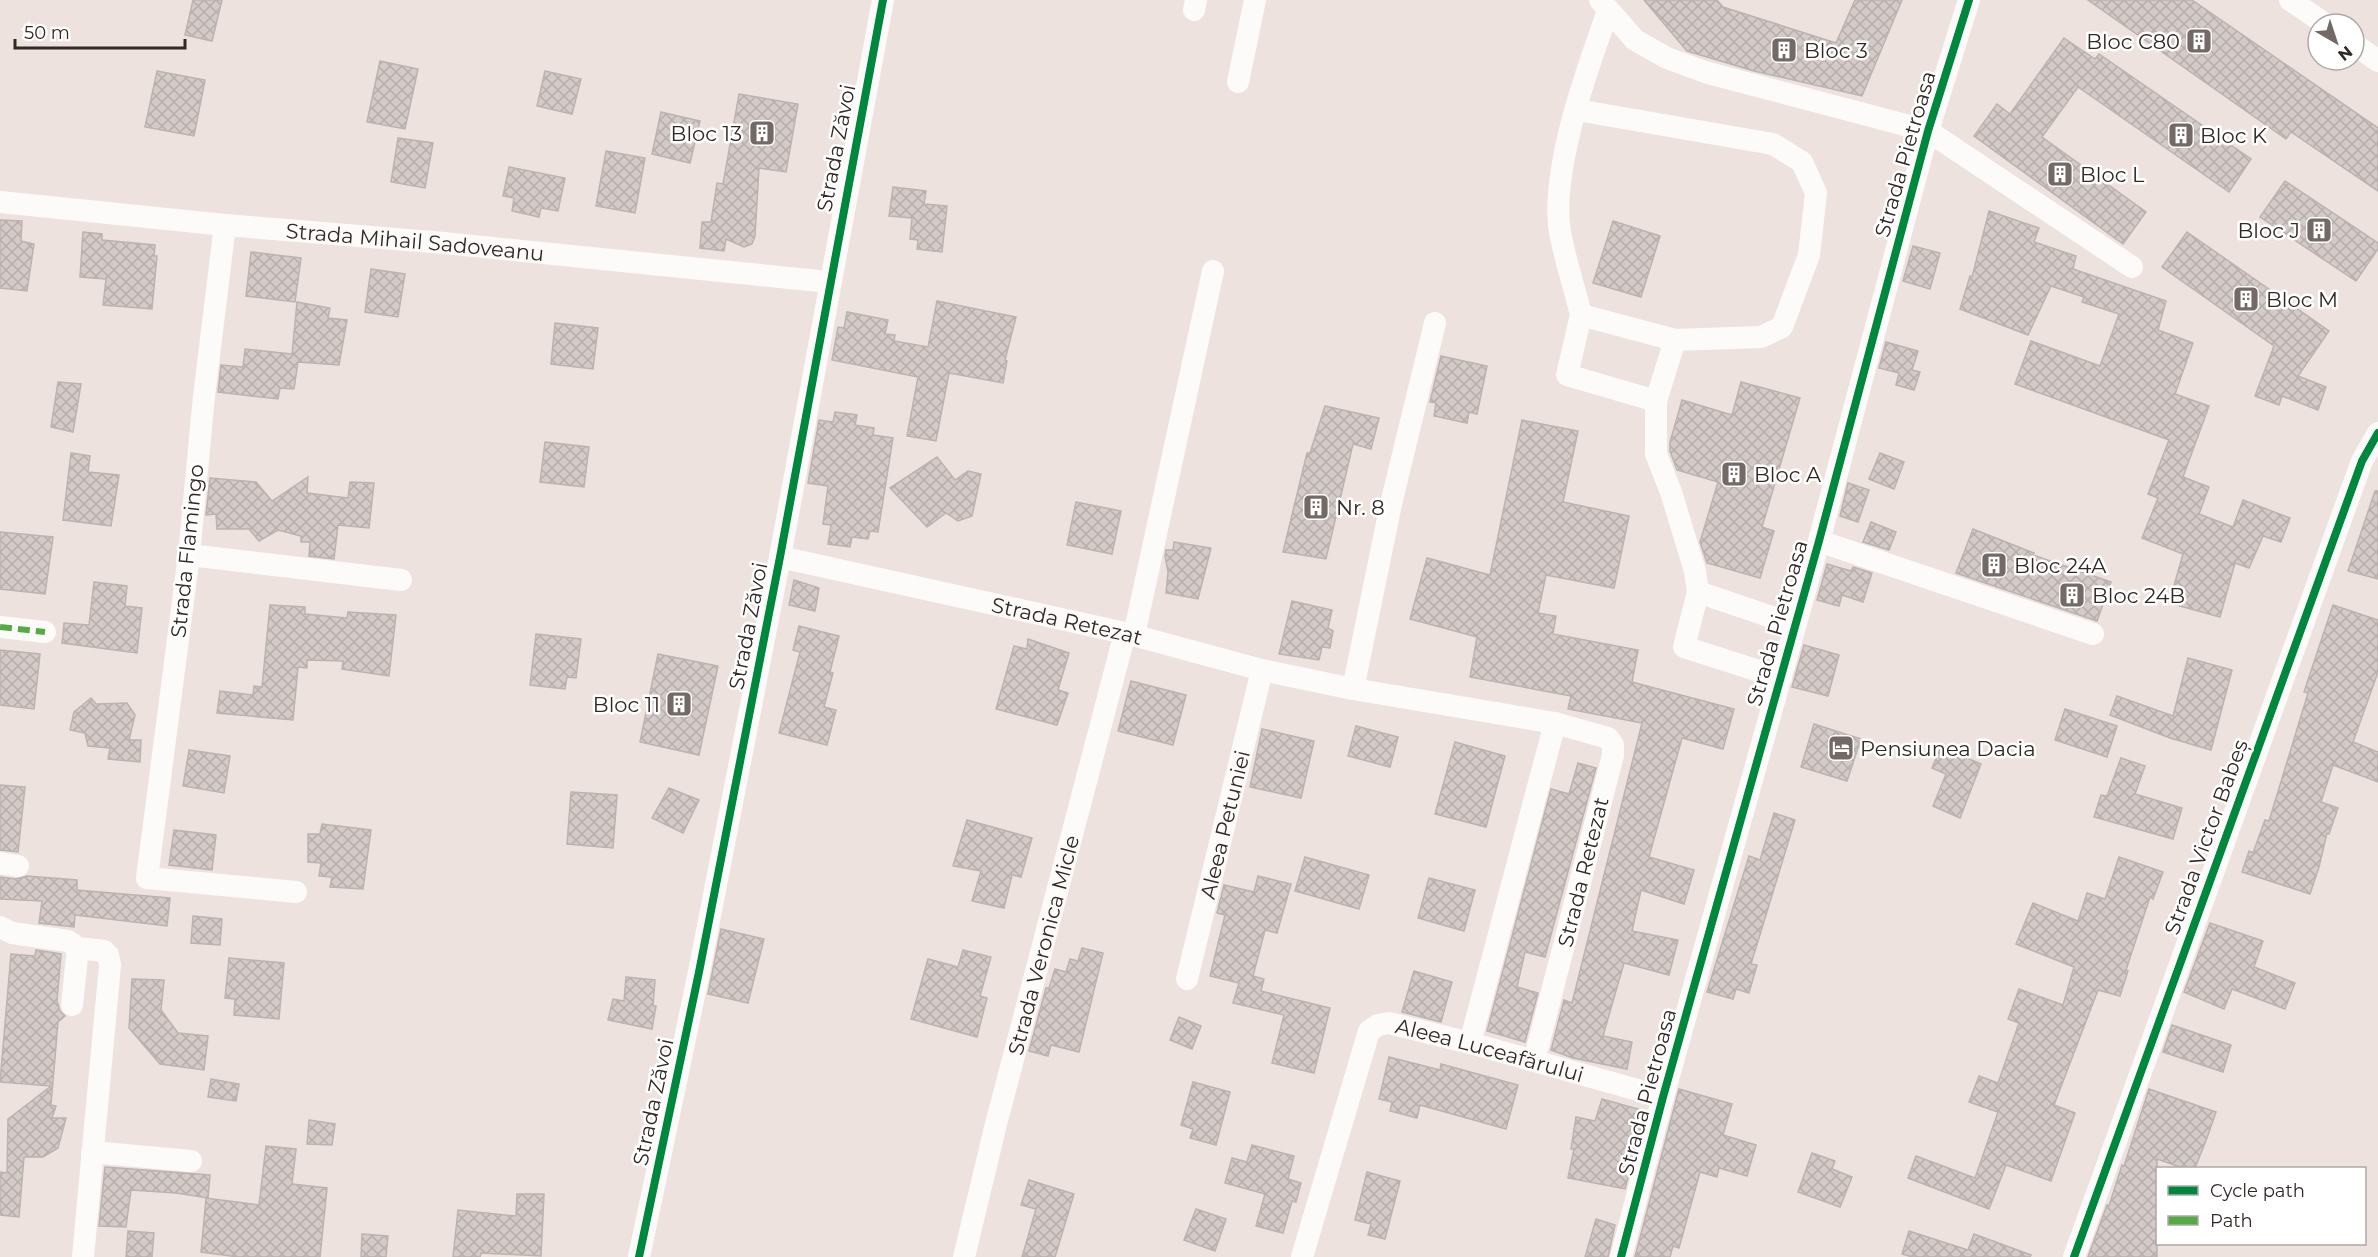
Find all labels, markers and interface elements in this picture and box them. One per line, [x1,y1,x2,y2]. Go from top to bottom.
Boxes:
scale bar [15,12,184,50]
north arrow [2306,12,2366,72]
text: 50 m [24,22,70,44]
building icon: Bloc C80 [2184,26,2214,56]
place label: Bloc C80 [2086,29,2180,54]
building icon: Bloc 3 [1769,35,1799,65]
place label: Bloc 3 [1804,38,1868,63]
text: N [2334,42,2356,65]
street label: Strada Pietroasa [1869,68,1941,240]
street label: Strada Zăvoi [811,82,861,214]
building icon: Bloc 13 [747,118,777,148]
building icon: Bloc K [2166,120,2196,150]
place label: Bloc 13 [671,121,742,146]
place label: Bloc K [2200,123,2267,148]
building icon: Bloc L [2045,159,2075,189]
place label: Bloc L [2080,162,2145,187]
building icon: Bloc J [2304,215,2334,245]
street label: Strada Mihail Sadoveanu [285,218,545,266]
place label: Bloc J [2238,218,2300,243]
building icon: Bloc M [2231,284,2261,314]
place label: Bloc M [2266,287,2338,312]
building icon: Bloc A [1719,459,1749,489]
place label: Bloc A [1754,462,1822,487]
street label: Strada Flamingo [165,463,209,639]
building icon: Nr. 8 [1301,492,1331,522]
place label: Nr. 8 [1336,495,1385,520]
street label: Strada Pietroasa [1741,537,1813,709]
building icon: Bloc 24A [1979,550,2009,580]
place label: Bloc 24A [2014,553,2107,578]
street label: Strada Zăvoi [723,560,773,692]
building icon: Bloc 24B [2057,580,2087,610]
place label: Bloc 24B [2092,583,2185,608]
street label: Strada Retezat [989,591,1145,650]
building icon: Bloc 11 [664,689,694,719]
place label: Bloc 11 [593,692,660,717]
hotel icon: Pensiunea Dacia [1826,733,1856,763]
place label: Pensiunea Dacia [1860,736,2036,761]
street label: Strada Victor Babeș [2159,736,2254,938]
street label: Aleea Petuniei [1194,748,1255,901]
street label: Strada Retezat [1552,794,1614,950]
street label: Strada Veronica Micle [1002,832,1084,1058]
street label: Strada Pietroasa [1613,1006,1681,1178]
street label: Aleea Luceafărului [1393,1013,1587,1087]
street label: Strada Zăvoi [627,1036,679,1168]
legend [2156,1167,2366,1245]
text: Cycle path [2210,1180,2305,1202]
text: Path [2210,1210,2253,1232]

